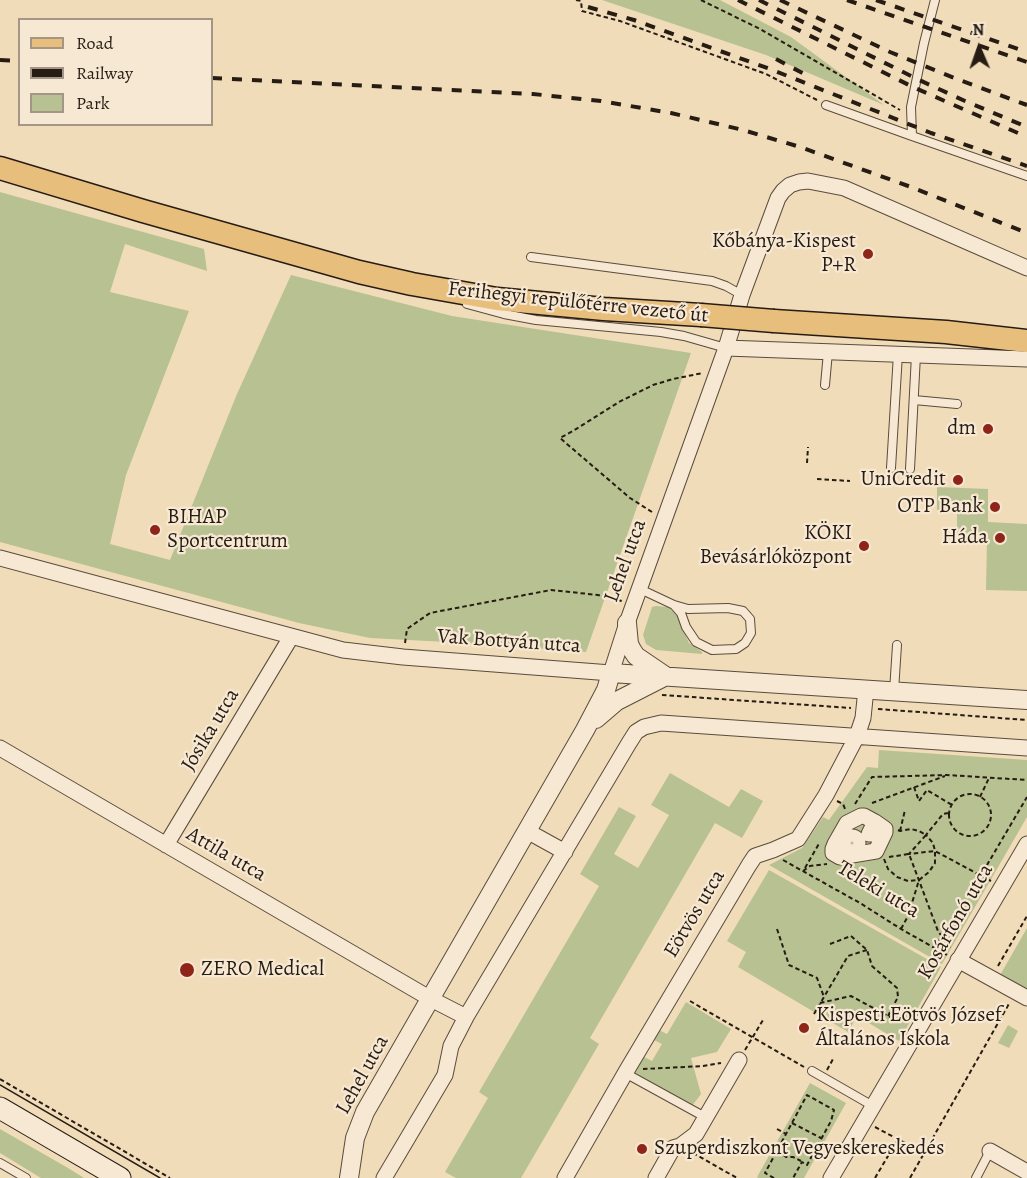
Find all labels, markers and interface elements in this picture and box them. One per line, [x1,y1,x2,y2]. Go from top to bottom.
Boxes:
legend [18,18,213,126]
north arrow [949,18,1009,78]
text: N [972,19,985,41]
text: Road [76,31,113,55]
text: Railway [76,61,133,85]
text: Park [76,91,110,115]
place label: Kőbánya-Kispest P+R [712,229,856,279]
marker: Kőbánya-Kispest P+R [861,247,875,261]
street label: Ferihegyi repülőtérre vezető út [446,277,710,329]
place label: dm [947,416,976,442]
marker: dm [981,422,995,436]
place label: UniCredit [861,467,946,493]
marker: UniCredit [951,473,965,487]
place label: OTP Bank [897,494,983,520]
marker: OTP Bank [988,500,1002,514]
place label: BIHAP Sportcentrum [167,505,288,555]
street label: Lehel utca [599,516,653,606]
place label: KÖKI Bevásárlóközpont [699,521,852,571]
marker: BIHAP Sportcentrum [148,523,162,537]
place label: Háda [942,525,988,551]
marker: Háda [993,531,1007,545]
marker: KÖKI Bevásárlóközpont [857,539,871,553]
street label: Vak Bottyán utca [437,624,581,660]
street label: Jósika utca [177,684,245,776]
street label: Attila utca [182,822,270,888]
street label: Teleki utca [832,856,924,924]
street label: Kosárfonó utca [913,860,999,984]
street label: Eötvös utca [659,865,731,963]
place label: ZERO Medical [201,957,324,983]
marker: ZERO Medical [178,961,196,979]
place label: Kispesti Eötvös József Általános Iskola [816,1003,1002,1053]
marker: Kispesti Eötvös József Általános Iskola [797,1021,811,1035]
street label: Lehel utca [331,1031,395,1119]
place label: Szuperdiszkont Vegyeskereskedés [654,1136,944,1162]
marker: Szuperdiszkont Vegyeskereskedés [635,1142,649,1156]

